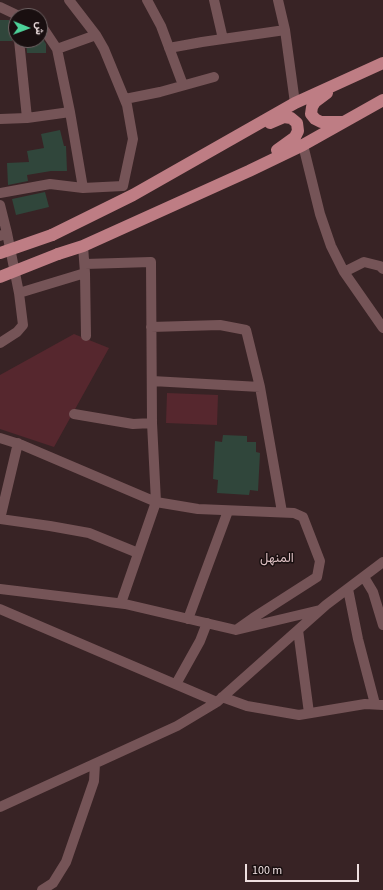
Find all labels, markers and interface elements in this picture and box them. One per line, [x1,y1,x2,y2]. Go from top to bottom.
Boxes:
north arrow [8,8,48,48]
text: ش [32,21,47,35]
district label: المنهل [260,551,294,567]
scale bar [247,856,361,882]
text: 100 m [252,862,282,879]

